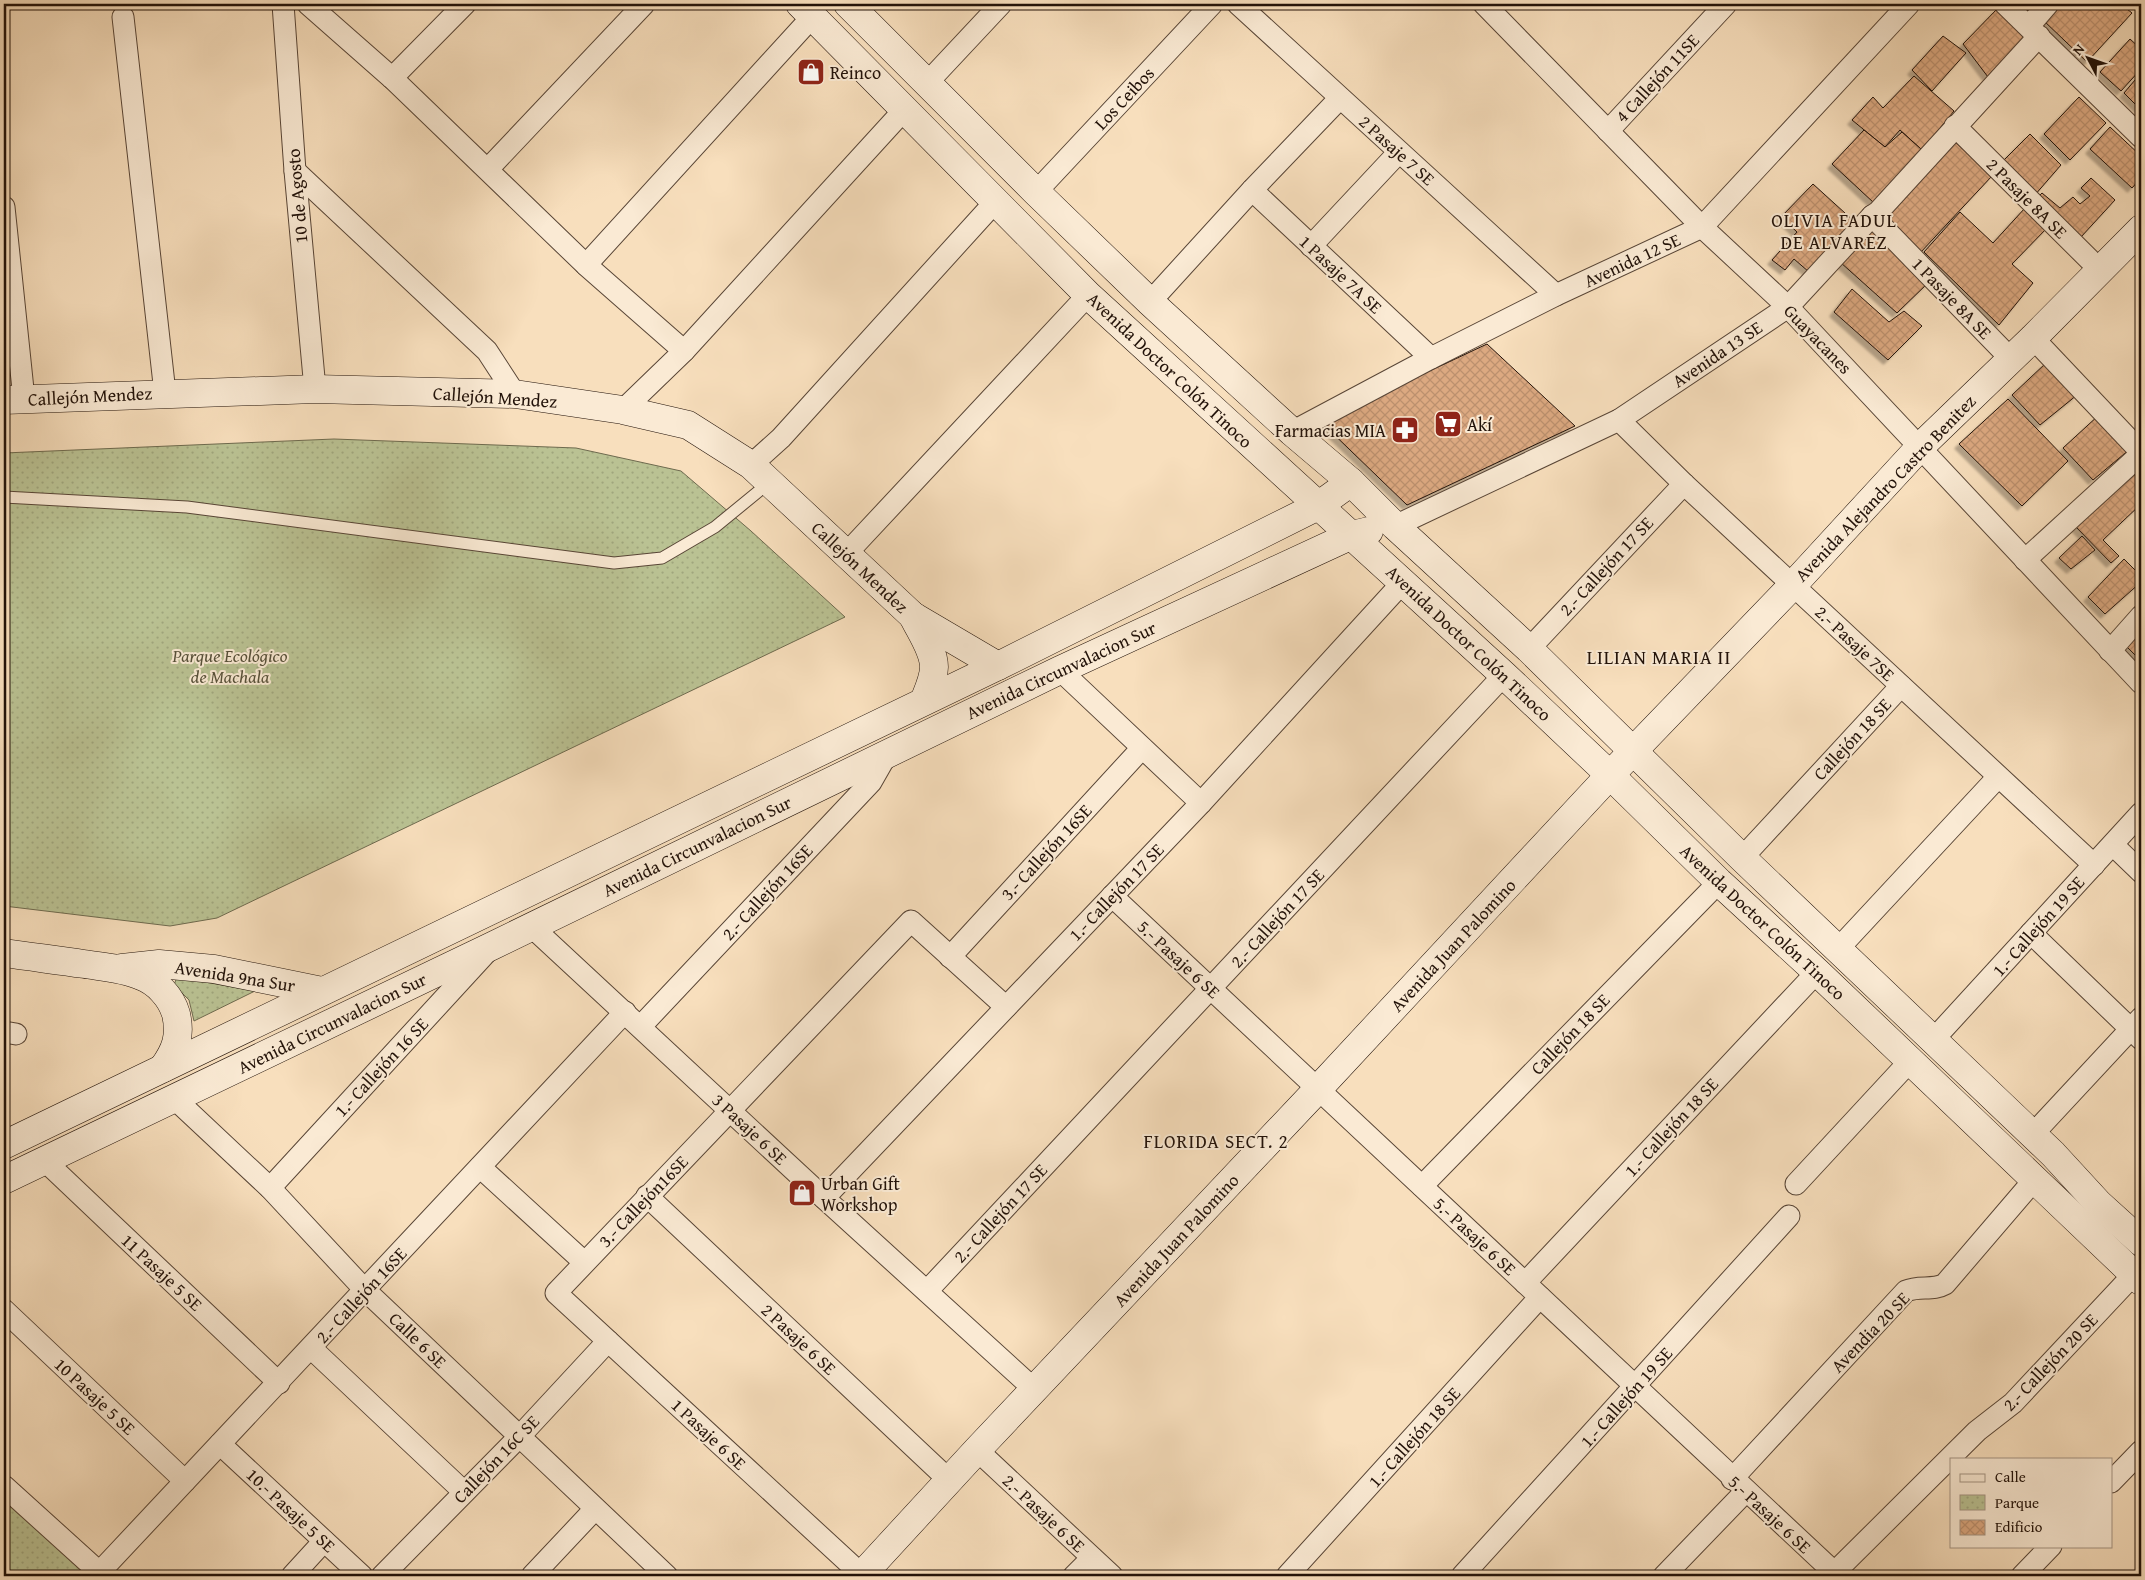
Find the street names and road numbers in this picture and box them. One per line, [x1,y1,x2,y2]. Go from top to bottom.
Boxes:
street label: 4 Callejón 11SE [1609,28,1705,128]
street label: Los Ceibos [1088,60,1160,136]
street label: 2 Pasaje 7 SE [1353,108,1441,192]
street label: 10 de Agosto [279,147,315,245]
street label: 2 Pasaje 8A SE [1980,151,2074,245]
street label: Avenida 12 SE [1579,226,1685,294]
street label: 1 Pasaje 7A SE [1293,228,1389,320]
street label: 1 Pasaje 8A SE [1906,251,1998,345]
street label: Avenida Doctor Colón Tinoco [1081,286,1259,454]
street label: Guayacanes [1778,298,1858,380]
street label: Avenida 13 SE [1667,314,1767,394]
street label: Callejón Mendez [27,379,153,413]
street label: Callejón Mendez [432,379,558,415]
street label: Avenida Alejandro Castro Benitez [1788,388,1982,588]
street label: 2.- Callejón 17 SE [1553,510,1659,622]
street label: Callejón Mendez [805,515,915,619]
street label: Avenida Doctor Colón Tinoco [1380,559,1558,727]
street label: 2.- Pasaje 7SE [1809,599,1901,687]
street label: Avenida Circunvalacion Sur [961,614,1161,726]
street label: Callejón 18 SE [1807,692,1897,786]
street label: Avenida Circunvalacion Sur [598,788,796,904]
street label: 3.- Callejón 16SE [994,798,1098,906]
street label: 1.- Callejón 17 SE [1062,837,1170,947]
street label: 2.- Callejón 16SE [715,838,819,946]
street label: Avenida Doctor Colón Tinoco [1674,838,1852,1006]
street label: 2.- Callejón 17 SE [1224,862,1330,974]
street label: 1.- Callejón 19 SE [1985,870,2091,982]
street label: Avenida Juan Palomino [1384,872,1522,1018]
street label: 5.- Pasaje 6 SE [1131,913,1227,1005]
street label: Avenida 9na Sur [173,953,298,999]
street label: Avenida Circunvalacion Sur [233,965,431,1081]
street label: Callejón 18 SE [1524,987,1616,1081]
street label: 1.- Callejón 16 SE [328,1011,434,1123]
street label: 1.- Callejón 18 SE [1618,1071,1724,1183]
street label: 3 Pasaje 6 SE [706,1087,794,1171]
street label: 3.- Callejón16SE [592,1149,694,1253]
street label: 2.- Callejón 17 SE [947,1157,1053,1269]
street label: Avenida Juan Palomino [1107,1167,1245,1313]
street label: 5.- Pasaje 6 SE [1427,1190,1523,1282]
street label: 11 Pasaje 5 SE [115,1227,209,1317]
street label: 2.- Callejón 16SE [309,1241,413,1349]
street label: Avendia 20 SE [1824,1285,1916,1379]
street label: 2 Pasaje 6 SE [755,1297,843,1381]
street label: Calle 6 SE [383,1306,453,1374]
street label: 2.- Callejón 20 SE [1996,1307,2104,1417]
street label: 1.- Callejón 19 SE [1573,1341,1679,1453]
street label: 10 Pasaje 5 SE [48,1351,142,1441]
street label: 1.- Callejón 18 SE [1361,1381,1467,1493]
street label: 1 Pasaje 6 SE [665,1392,753,1476]
street label: Callejón 16C SE [447,1409,545,1509]
street label: 10.- Pasaje 5 SE [240,1461,342,1559]
street label: 2.- Pasaje 6 SE [996,1467,1092,1559]
street label: 5.- Pasaje 6 SE [1722,1468,1818,1560]

